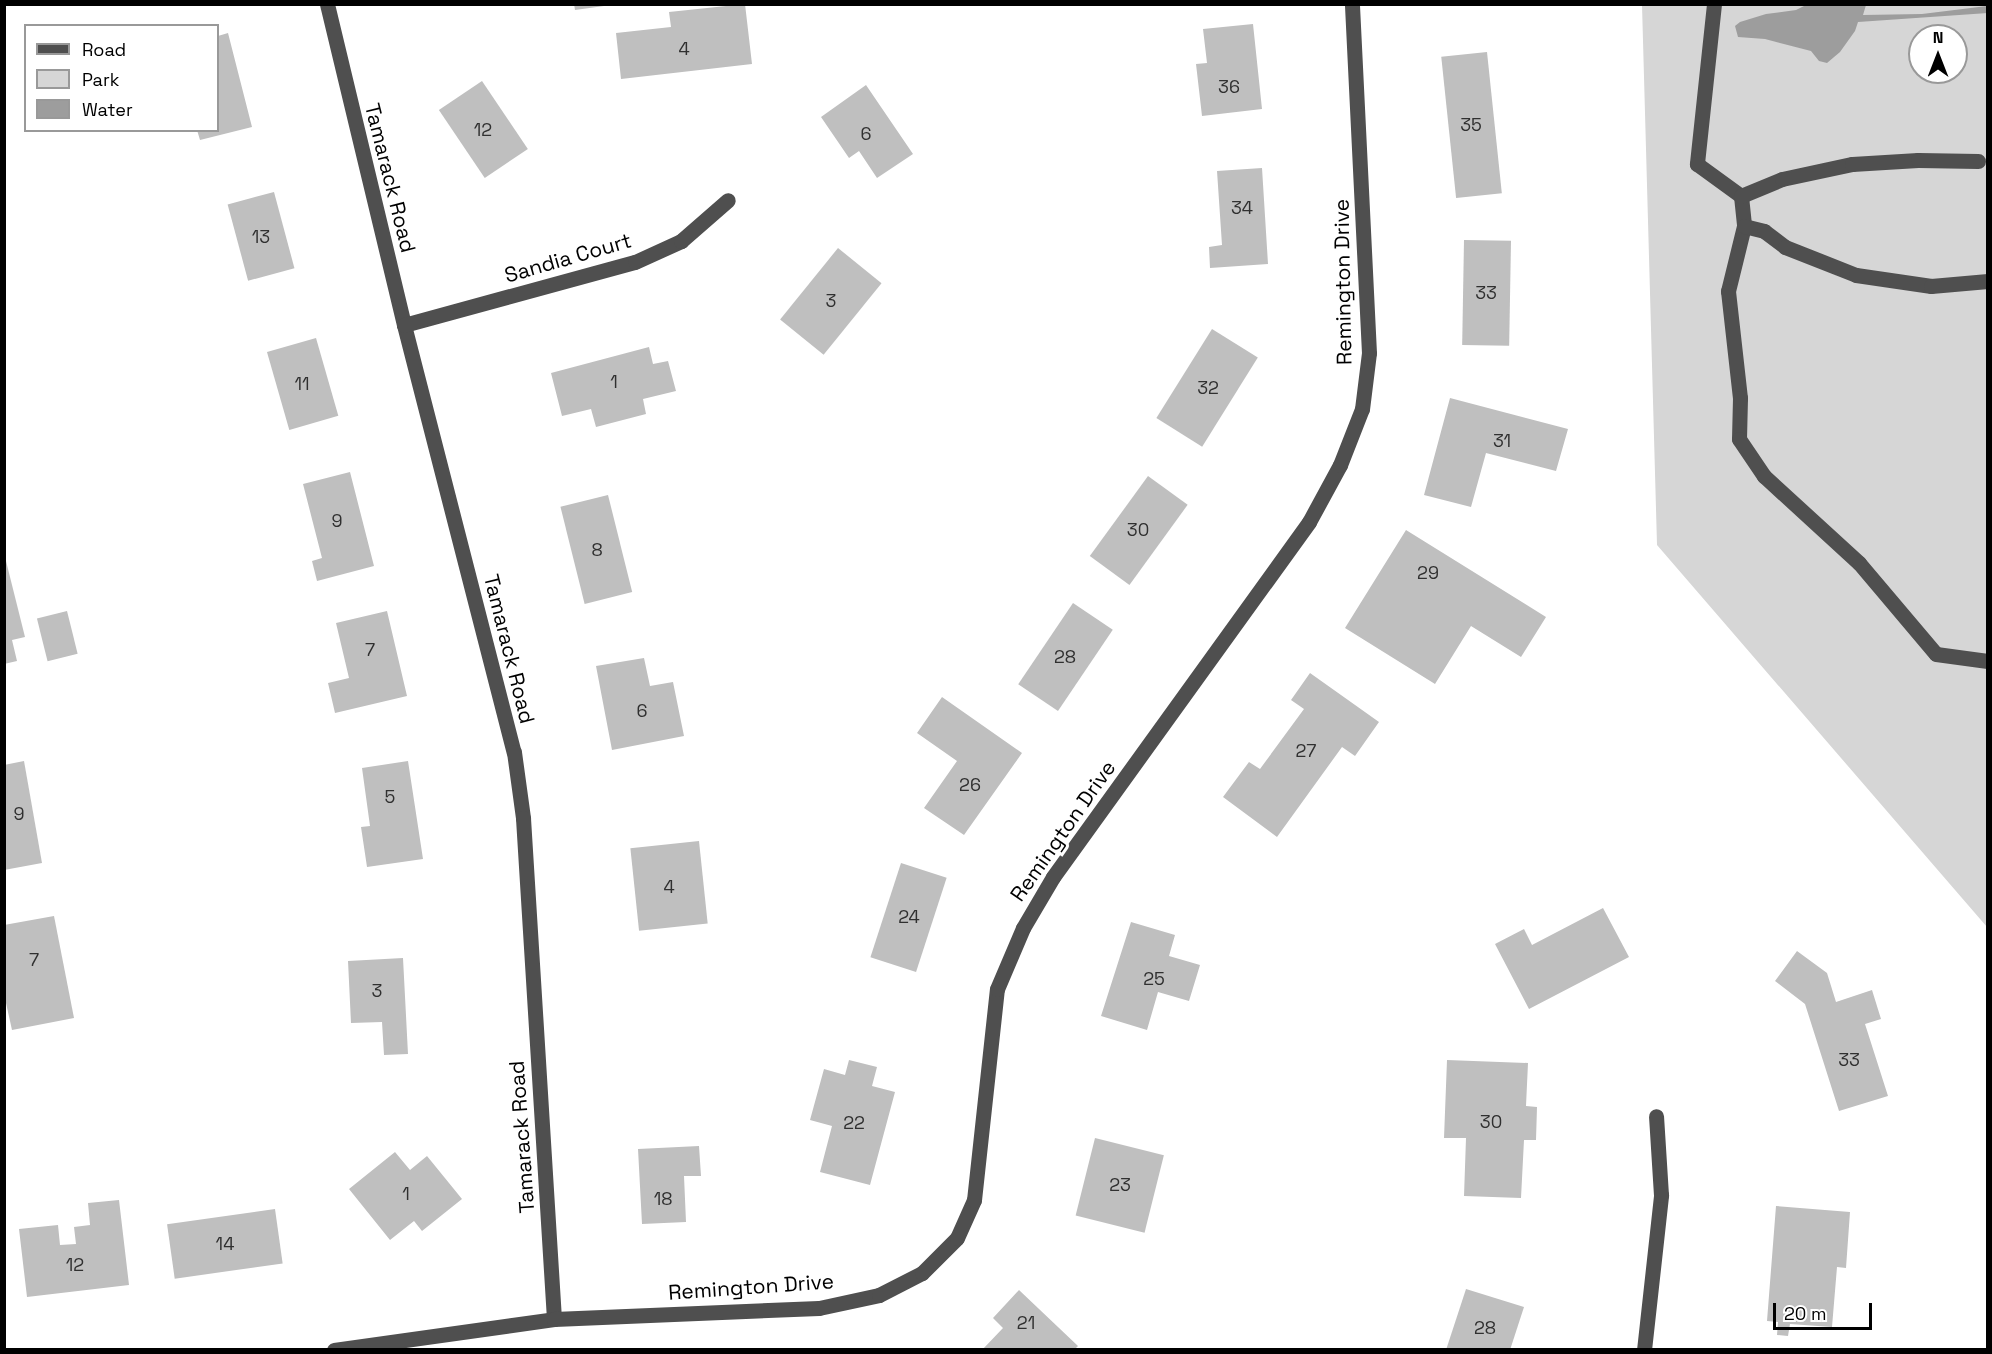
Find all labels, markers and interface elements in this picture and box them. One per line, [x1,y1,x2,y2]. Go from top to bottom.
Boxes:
legend [24,24,219,132]
north arrow [1908,24,1968,84]
text: N [1933,27,1943,48]
text: Road [82,38,126,61]
house number: 4 [678,38,690,60]
text: Park [82,68,119,91]
house number: 36 [1218,76,1240,98]
text: Water [82,98,133,121]
street label: Tamarack Road [359,101,421,255]
house number: 35 [1460,114,1482,136]
house number: 12 [474,119,492,141]
house number: 6 [860,123,872,145]
house number: 34 [1231,197,1253,219]
street label: Remington Drive [1329,199,1357,365]
house number: 13 [252,226,270,248]
street label: Sandia Court [502,228,634,288]
house number: 33 [1475,282,1497,304]
house number: 3 [826,290,836,312]
house number: 1 [610,371,618,393]
house number: 11 [294,373,310,395]
house number: 32 [1197,377,1219,399]
house number: 31 [1493,430,1511,452]
house number: 9 [331,510,343,532]
house number: 30 [1127,519,1149,541]
house number: 8 [591,539,603,561]
house number: 29 [1417,562,1439,584]
street label: Tamarack Road [478,572,540,726]
house number: 7 [365,639,375,661]
house number: 28 [1054,646,1076,668]
house number: 6 [636,700,648,722]
house number: 27 [1296,740,1316,762]
street label: Remington Drive [1005,756,1121,906]
house number: 26 [959,774,981,796]
house number: 5 [385,786,395,808]
house number: 9 [13,803,25,825]
house number: 4 [663,876,675,898]
house number: 24 [898,906,920,928]
house number: 7 [29,949,39,971]
house number: 25 [1143,968,1165,990]
house number: 3 [372,980,382,1002]
house number: 33 [1838,1049,1860,1071]
street label: Tamarack Road [504,1060,540,1214]
house number: 30 [1480,1111,1502,1133]
house number: 22 [843,1112,865,1134]
house number: 23 [1109,1174,1131,1196]
house number: 1 [402,1183,410,1205]
house number: 18 [654,1188,672,1210]
house number: 14 [216,1233,234,1255]
house number: 12 [66,1254,84,1276]
street label: Remington Drive [667,1269,835,1305]
scale bar [1776,1291,1875,1329]
text: 20 m [1784,1302,1827,1325]
house number: 21 [1017,1312,1035,1334]
house number: 28 [1474,1317,1496,1339]

